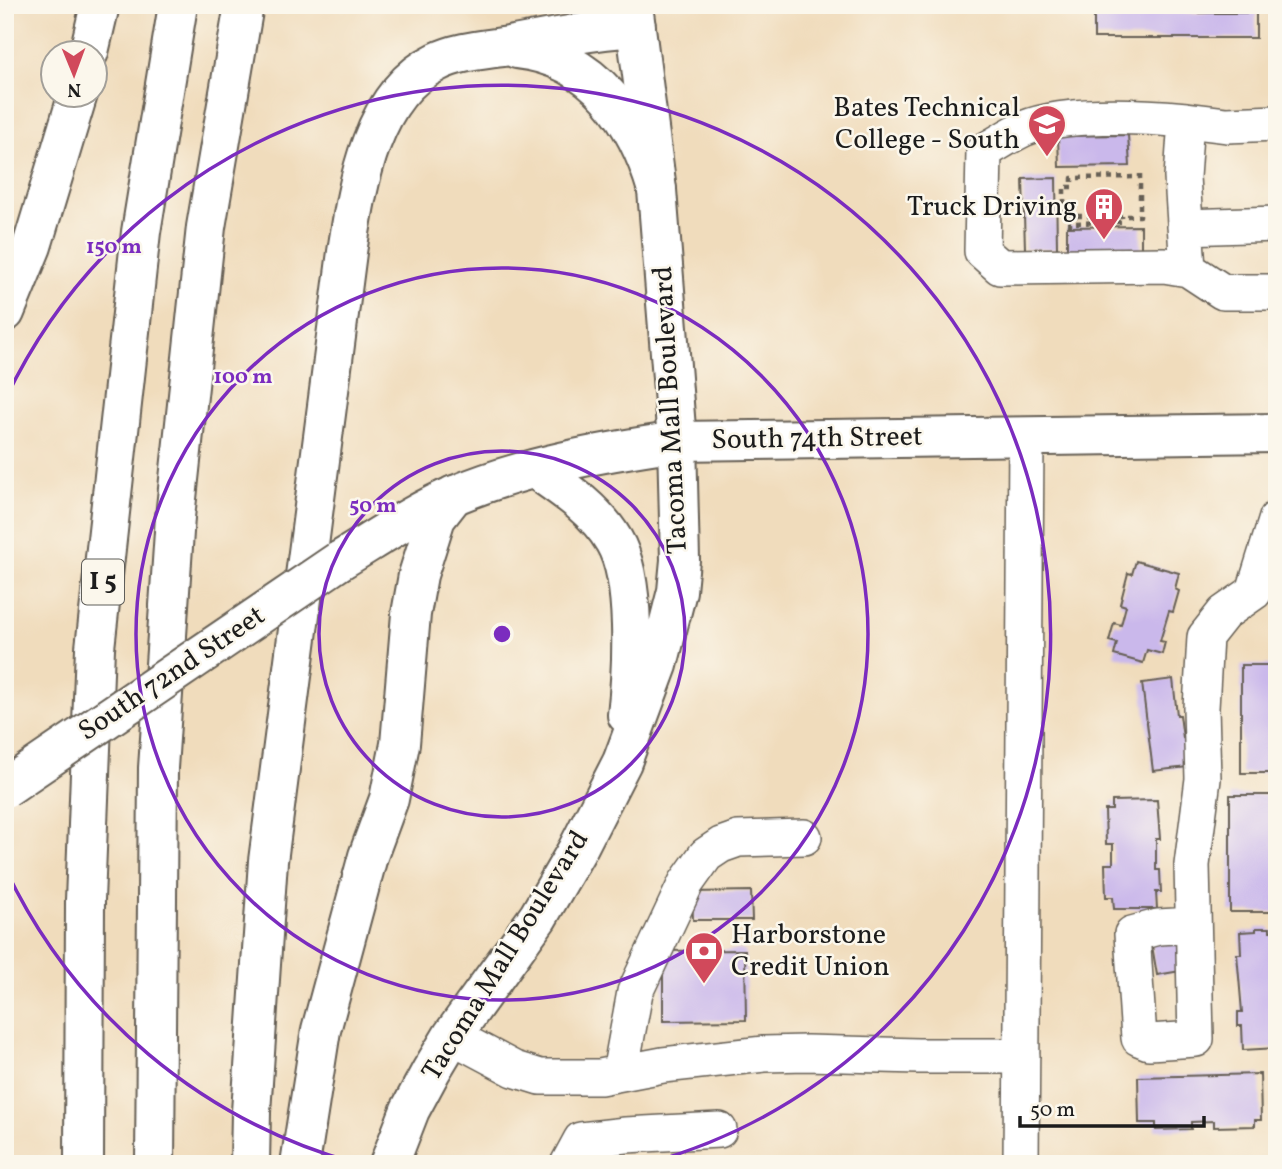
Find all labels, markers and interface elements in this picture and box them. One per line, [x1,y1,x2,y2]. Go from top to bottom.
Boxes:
north arrow [38,38,108,108]
text: N [67,76,81,102]
place label: Bates Technical College - South [833,89,1020,160]
school or university icon: Bates Technical College - South [1026,103,1068,158]
building icon: Truck Driving [1083,186,1125,241]
place label: Truck Driving [907,188,1077,227]
text: 150 m [86,233,142,262]
street label: Tacoma Mall Boulevard [644,265,698,555]
text: 100 m [213,363,273,392]
street label: South 74th Street [711,418,923,460]
text: 50 m [349,492,397,521]
road number: I 5 [82,560,124,604]
street label: South 72nd Street [71,597,273,751]
centre of rings [490,622,514,646]
street label: Tacoma Mall Boulevard [413,823,599,1089]
place label: Harborstone Credit Union [731,916,890,987]
bank icon: Harborstone Credit Union [683,930,725,985]
scale bar [1020,1085,1203,1129]
text: 50 m [1030,1096,1075,1125]

